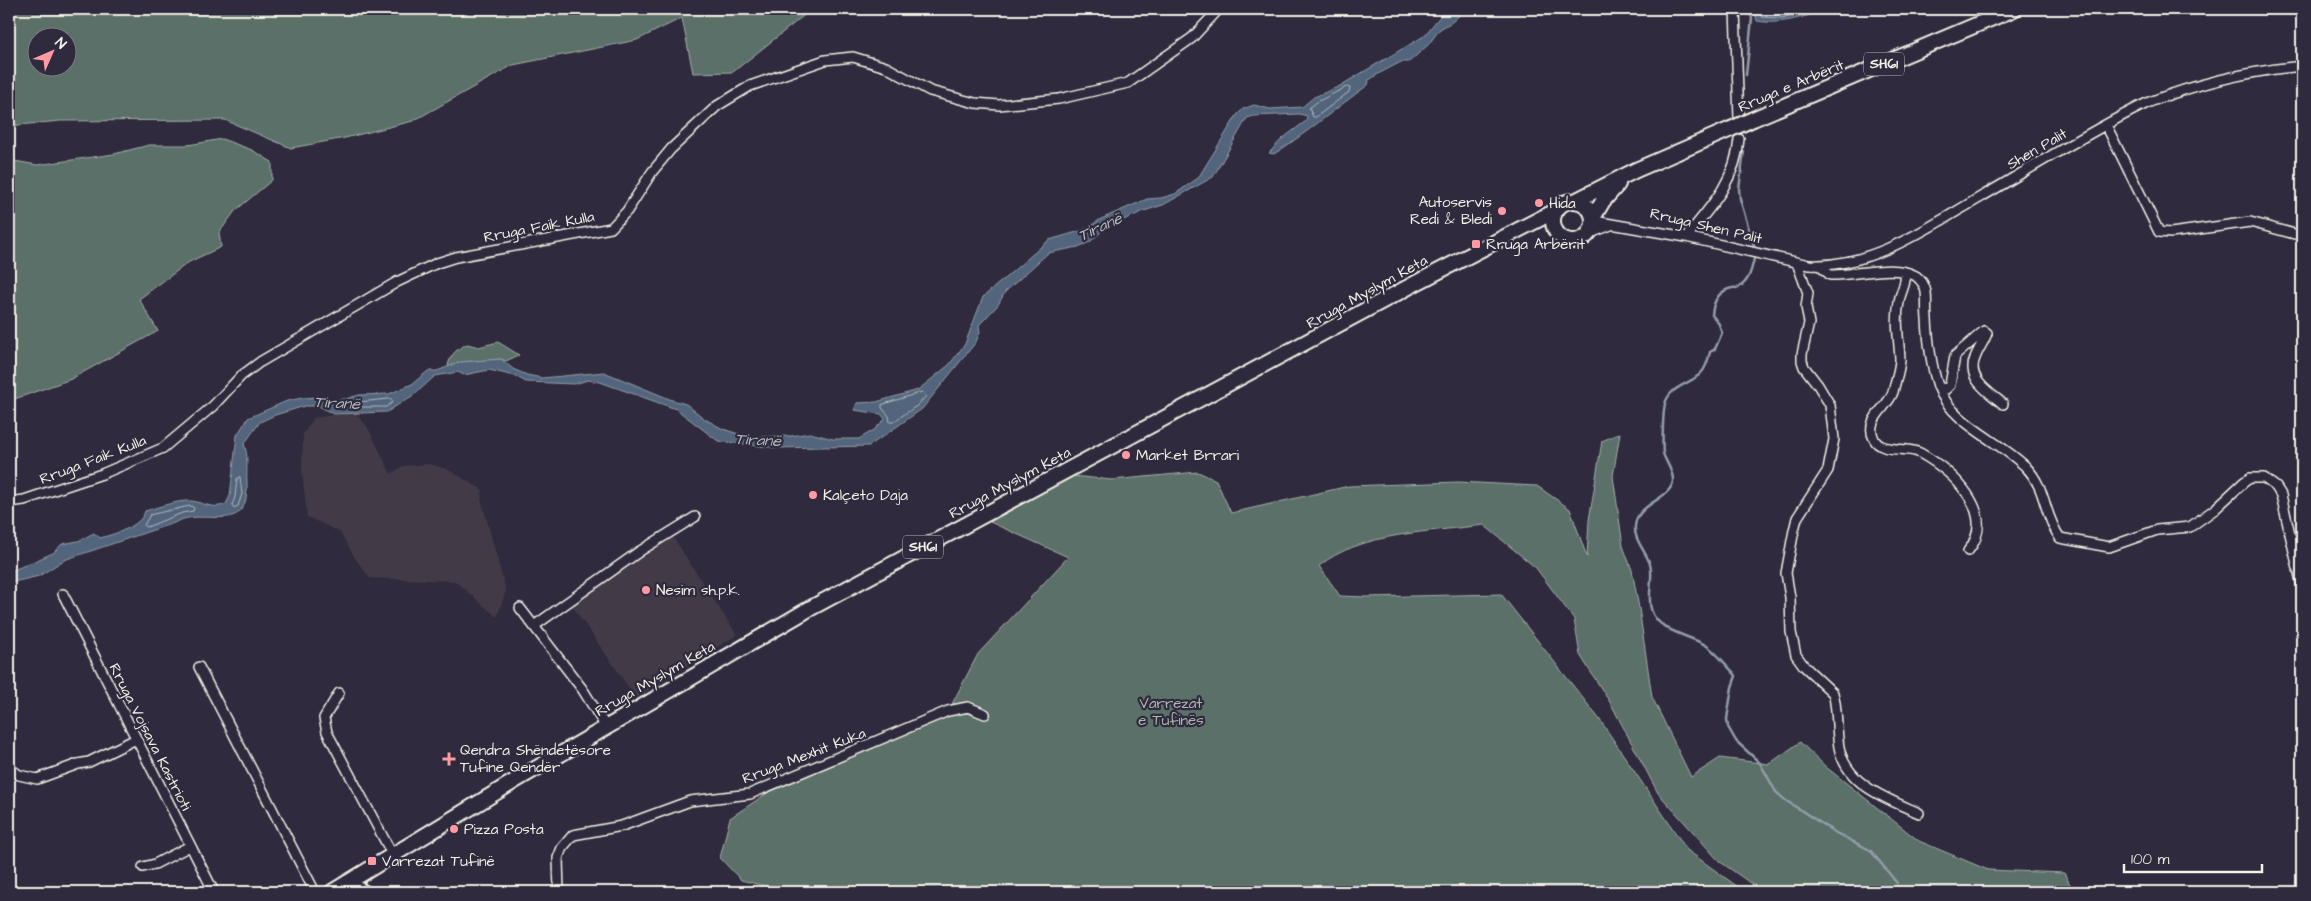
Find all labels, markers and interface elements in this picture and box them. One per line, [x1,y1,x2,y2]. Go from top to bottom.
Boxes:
north arrow [28,28,78,78]
text: N [50,33,71,54]
road number: SH61 [1864,52,1904,76]
street label: Rruga e Arbërit [1735,54,1848,119]
street label: Shen Palit [2003,123,2071,175]
place label: Autoservis Redi & Bledi [1410,192,1493,230]
place label: Hida [1549,193,1576,214]
marker: Hida [1533,197,1545,209]
street label: Rruga Shen Palit [1648,203,1764,250]
marker: Autoservis Redi & Bledi [1496,205,1508,217]
street label: Rruga Faik Kulla [482,206,597,249]
water label: Tiranë [1074,207,1127,247]
place label: Rruga Arbërit [1486,234,1585,256]
marker: Rruga Arbërit [1470,238,1482,250]
street label: Rruga Myslym Keta [1303,250,1432,335]
water label: Tiranë [313,391,362,415]
water label: Tiranë [734,428,783,452]
street label: Rruga Faik Kulla [37,430,150,491]
street label: Rruga Myslym Keta [945,442,1075,525]
place label: Market Brrari [1136,445,1240,466]
marker: Market Brrari [1120,449,1132,461]
place label: Kalçeto Daja [823,485,908,506]
marker: Kalçeto Daja [807,489,819,501]
road number: SH61 [903,536,943,558]
place label: Nesim sh.p.k. [656,580,740,601]
marker: Nesim sh.p.k. [640,584,652,596]
street label: Rruga Myslym Keta [591,636,720,723]
street label: Rruga Vojsava Kastrioti [103,660,197,815]
park label: Varrezat e Tufinës [1138,693,1204,731]
street label: Rruga Mexhit Kuka [739,723,870,790]
place label: Qendra Shëndetësore Tufine Qendër [460,740,611,778]
marker: Qendra Shëndetësore Tufine Qendër [442,752,456,766]
place label: Pizza Posta [464,819,544,840]
marker: Pizza Posta [448,823,460,835]
scale bar [2124,841,2261,873]
text: 100 m [2131,849,2170,870]
place label: Varrezat Tufinë [382,851,495,872]
marker: Varrezat Tufinë [366,855,378,867]

